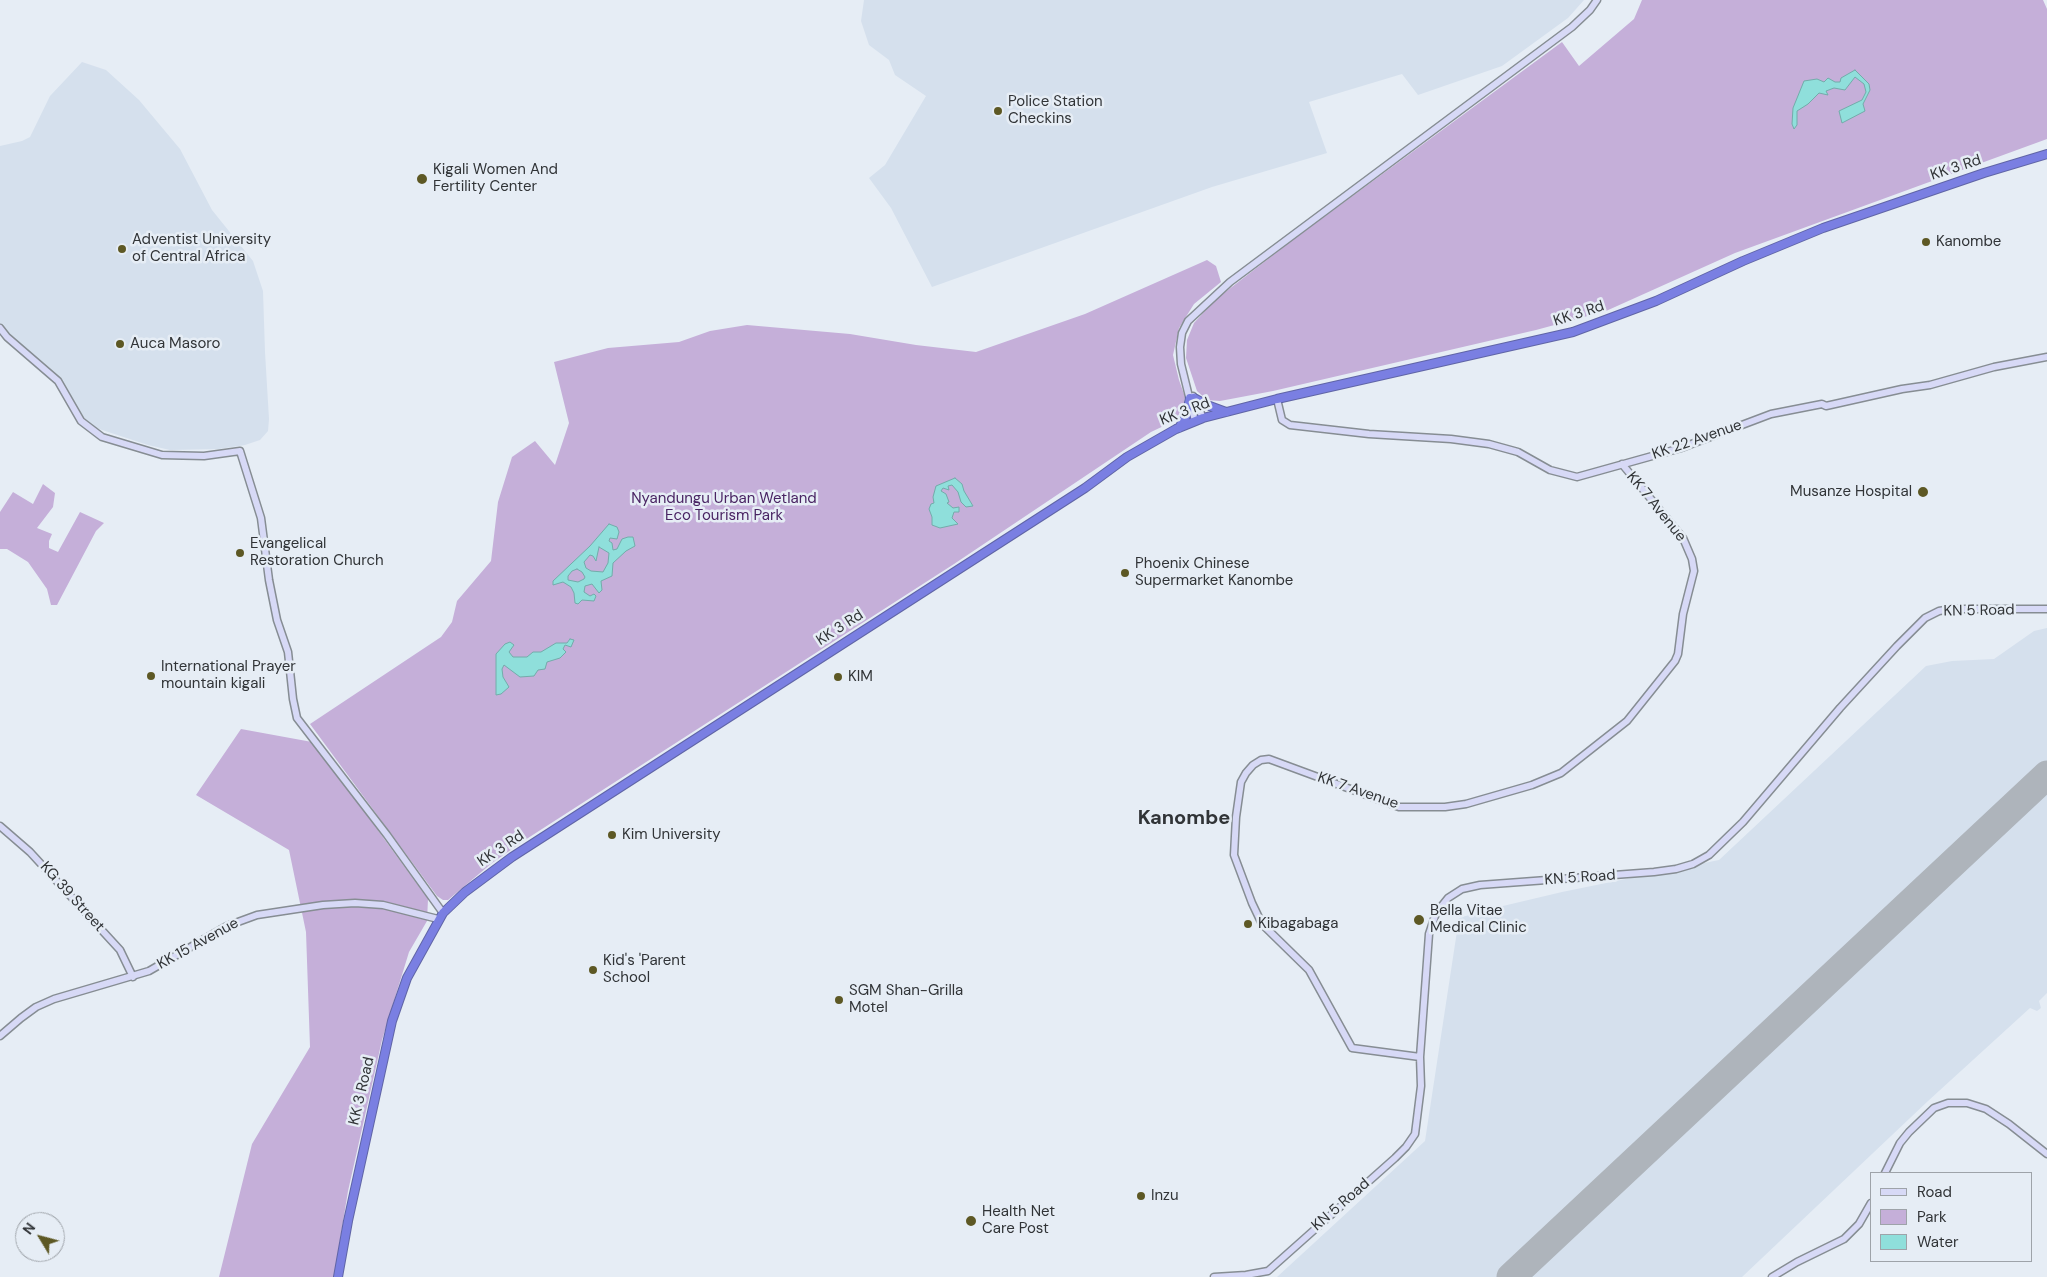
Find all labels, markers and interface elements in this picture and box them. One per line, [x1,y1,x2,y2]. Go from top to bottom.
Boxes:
place label: Police Station Checkins [1008,93,1103,128]
marker: Police Station Checkins [992,105,1004,117]
street label: KK 3 Rd [1928,151,1984,185]
place label: Kigali Women And Fertility Center [433,161,558,196]
marker: Kigali Women And Fertility Center [415,172,429,186]
place label: Adventist University of Central Africa [132,231,271,266]
place label: Kanombe [1936,233,2001,251]
marker: Kanombe [1920,236,1932,248]
marker: Adventist University of Central Africa [116,243,128,255]
street label: KK 3 Rd [1551,297,1607,331]
place label: Auca Masoro [130,335,220,353]
marker: Auca Masoro [114,338,126,350]
street label: KK 3 Rd [1157,394,1213,430]
street label: KK 22 Avenue [1650,416,1744,464]
street label: KK 7 Avenue [1622,469,1690,545]
place label: Musanze Hospital [1790,483,1912,501]
marker: Musanze Hospital [1916,485,1930,499]
park label: Nyandungu Urban Wetland Eco Tourism Park [631,490,817,525]
place label: Evangelical Restoration Church [250,535,384,570]
marker: Evangelical Restoration Church [234,547,246,559]
place label: Phoenix Chinese Supermarket Kanombe [1135,555,1293,590]
marker: Phoenix Chinese Supermarket Kanombe [1119,567,1131,579]
street label: KN 5 Road [1943,601,2015,621]
street label: KK 3 Rd [813,606,867,650]
place label: International Prayer mountain kigali [161,658,296,693]
place label: KIM [848,668,873,686]
marker: International Prayer mountain kigali [145,670,157,682]
marker: KIM [832,671,844,683]
street label: KK 7 Avenue [1315,769,1401,813]
district label: Kanombe [1138,807,1230,831]
place label: Kim University [622,826,721,844]
street label: KK 3 Rd [474,827,528,871]
marker: Kim University [606,829,618,841]
street label: KG 39 Street [36,858,108,936]
street label: KN 5 Road [1544,867,1616,889]
place label: Bella Vitae Medical Clinic [1430,902,1527,937]
marker: Bella Vitae Medical Clinic [1412,913,1426,927]
street label: KK 15 Avenue [154,914,242,974]
place label: Kibagabaga [1258,915,1339,933]
marker: Kibagabaga [1242,918,1254,930]
place label: Kid's 'Parent School [603,952,686,987]
marker: Kid's 'Parent School [587,964,599,976]
place label: SGM Shan-Grilla Motel [849,982,963,1017]
marker: SGM Shan-Grilla Motel [833,994,845,1006]
street label: KK 3 Road [345,1055,379,1127]
legend [1870,1172,2032,1262]
street label: KN 5 Road [1308,1175,1374,1235]
text: Road [1917,1182,1952,1202]
place label: Inzu [1151,1187,1179,1205]
marker: Inzu [1135,1190,1147,1202]
place label: Health Net Care Post [982,1203,1055,1238]
text: Park [1917,1207,1947,1227]
north arrow [15,1212,65,1262]
marker: Health Net Care Post [964,1214,978,1228]
text: N [19,1219,39,1238]
text: Water [1917,1232,1958,1252]

